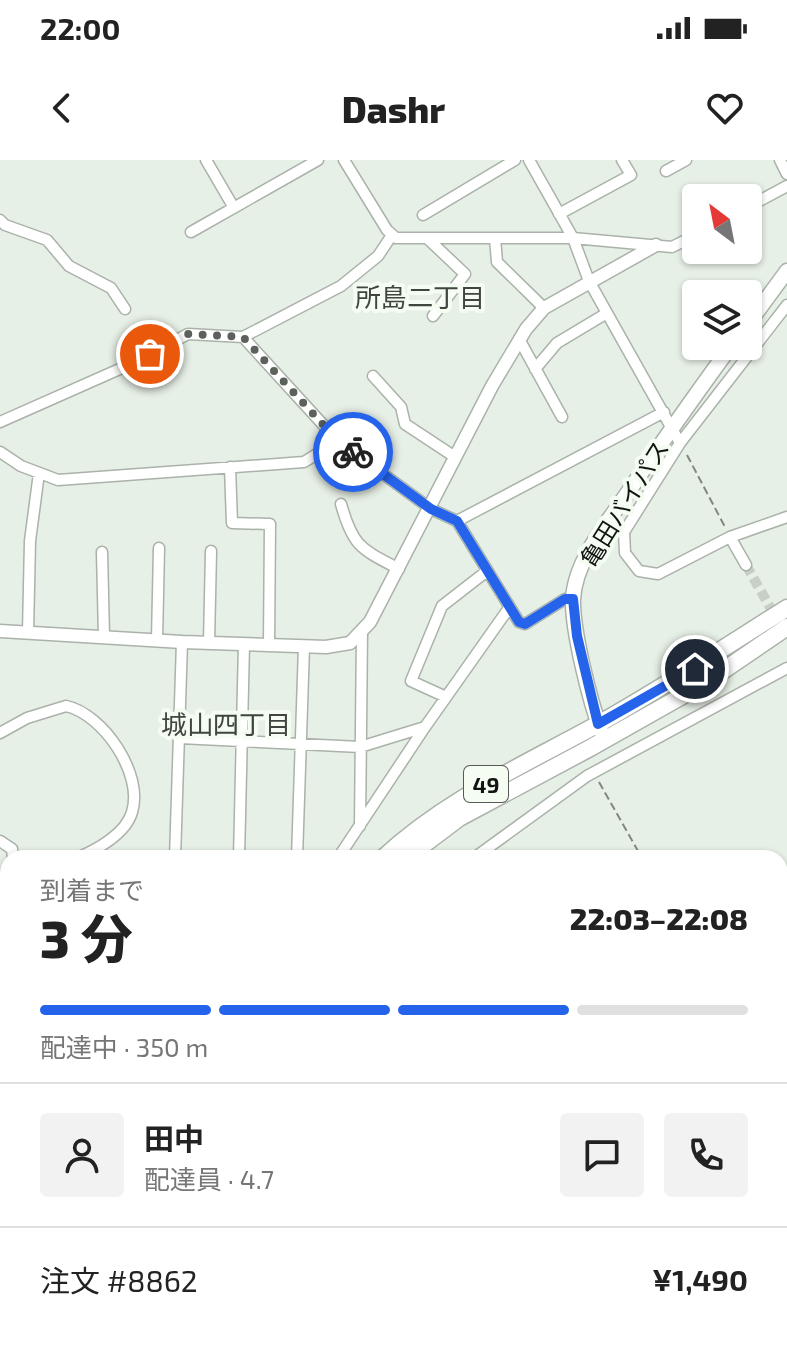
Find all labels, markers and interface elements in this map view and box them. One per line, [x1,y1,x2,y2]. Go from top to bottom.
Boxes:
text: 22:00 [40,10,120,46]
icon: back [40,86,84,130]
icon: heart [703,86,747,130]
text: Dashr [342,87,445,130]
north arrow [682,184,762,264]
map controls [682,184,762,360]
button: layers [682,280,762,360]
district label: 所島二丁目 [355,281,485,312]
pin [116,320,184,388]
icon: bag [128,332,172,376]
courier [313,412,393,492]
icon: bike [331,430,375,474]
street label: 亀田バイパス [574,434,674,572]
pin [661,635,729,703]
icon: home [673,647,717,691]
district label: 城山四丁目 [161,708,291,739]
road number: 49 [464,766,508,802]
text: 到着まで [40,874,144,905]
text: 22:03–22:08 [570,900,748,936]
text: 3 分 [40,906,133,968]
text: 配達中 · 350 m [40,1031,208,1062]
button: person [40,1113,124,1197]
button: chat [560,1113,644,1197]
button: phone [664,1113,748,1197]
text: 田中 [144,1120,204,1156]
text: 配達員 · 4.7 [144,1163,274,1194]
text: ¥1,490 [652,1261,748,1297]
text: 注文 #8862 [40,1262,198,1298]

